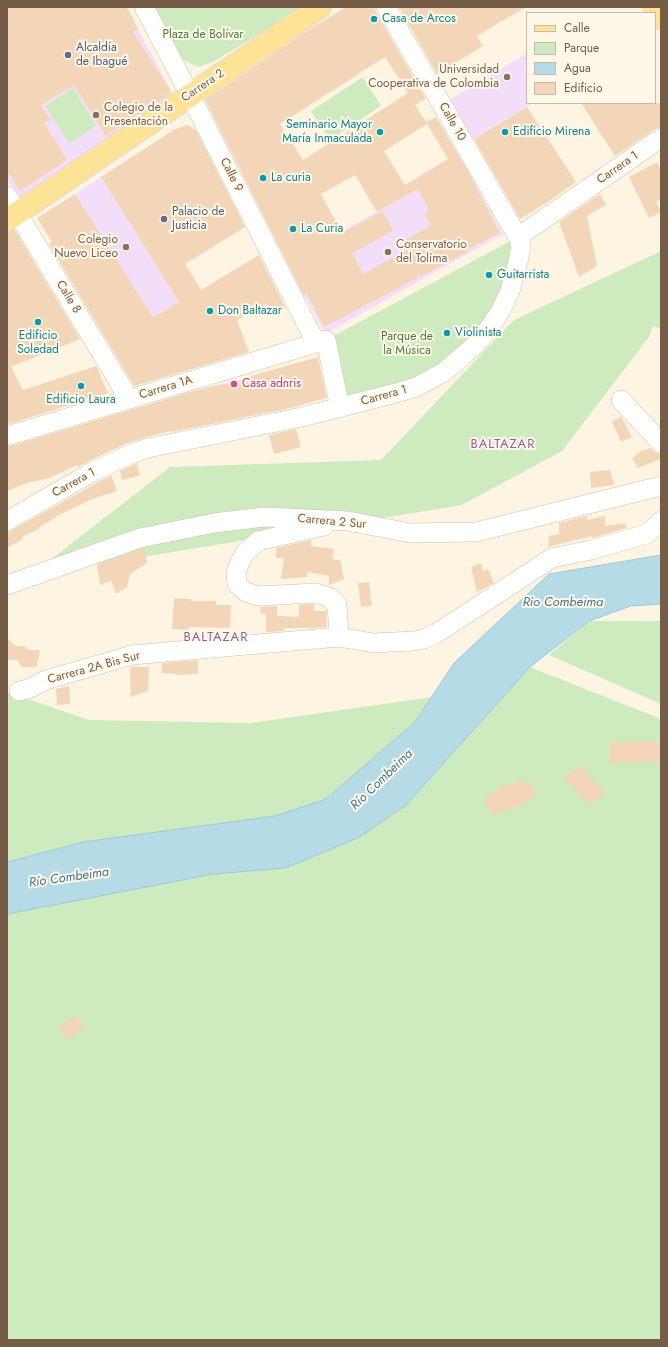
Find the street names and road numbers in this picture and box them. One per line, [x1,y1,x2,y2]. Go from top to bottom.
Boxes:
street label: Carrera 2 [179,66,227,106]
street label: Calle 10 [435,100,469,144]
street label: Carrera 1 [595,149,641,187]
street label: Calle 9 [216,156,246,194]
street label: Calle 8 [53,278,83,316]
street label: Carrera 1A [138,373,194,403]
street label: Carrera 1 [359,383,409,409]
street label: Carrera 1 [50,465,98,501]
street label: Carrera 2 Sur [297,512,367,532]
street label: Carrera 2A Bis Sur [46,649,142,687]

